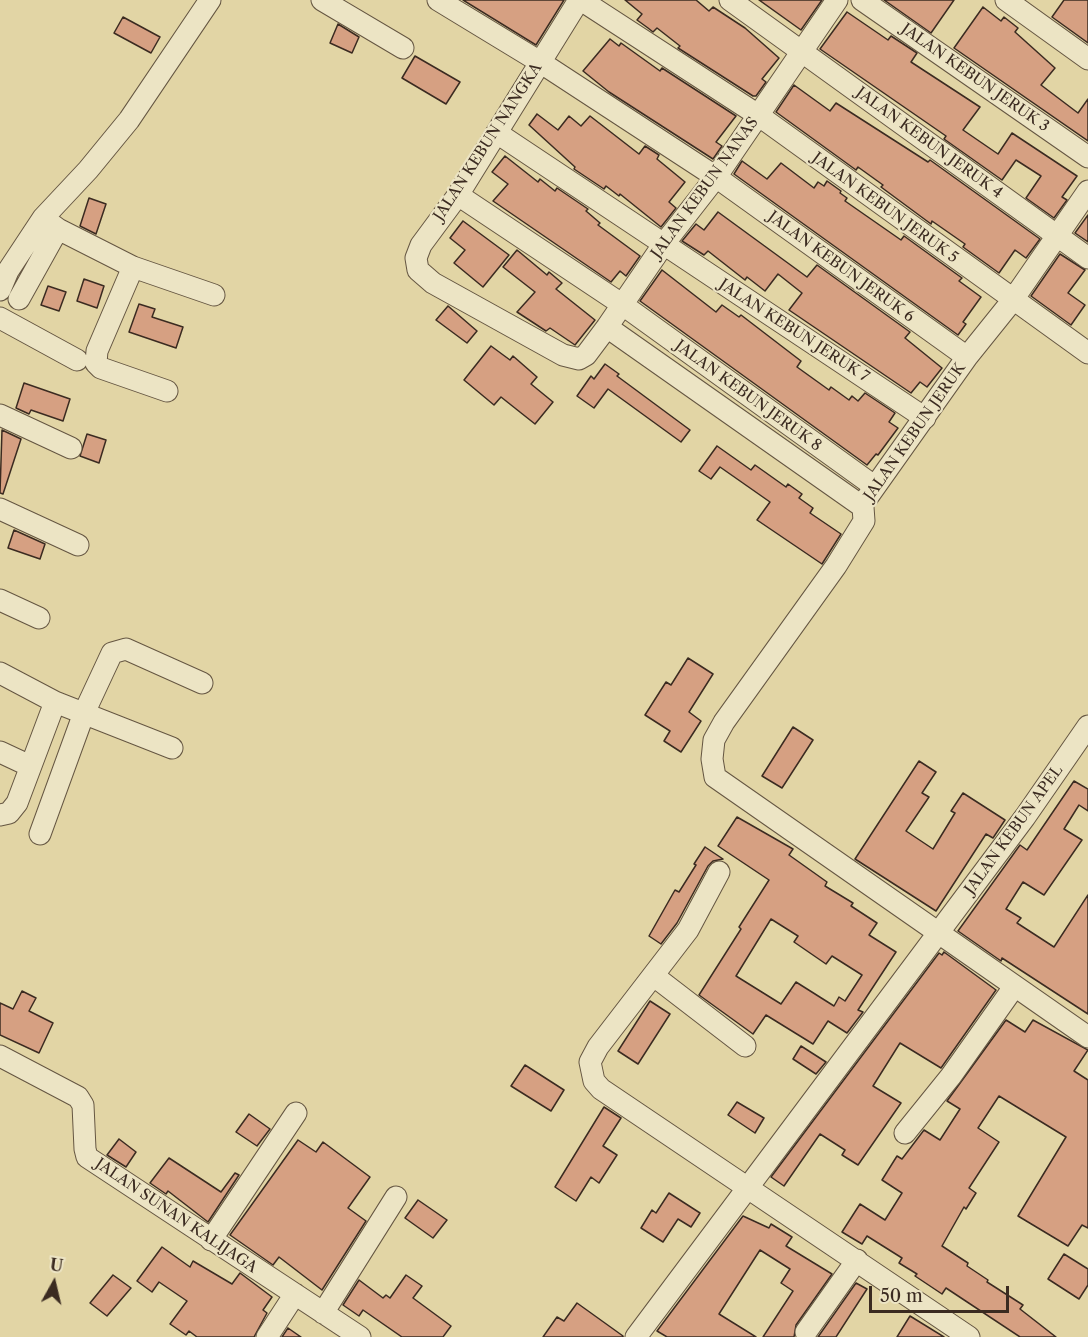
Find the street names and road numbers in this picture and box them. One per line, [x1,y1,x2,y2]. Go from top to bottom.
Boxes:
street label: JALAN KEBUN JERUK 3 [898,20,1052,136]
street label: JALAN KEBUN NANGKA [430,60,546,224]
street label: JALAN KEBUN JERUK 4 [852,84,1006,202]
street label: JALAN KEBUN NANAS [648,114,762,262]
street label: JALAN KEBUN JERUK 5 [808,149,962,267]
street label: JALAN KEBUN JERUK 6 [764,208,918,326]
street label: JALAN KEBUN JERUK 7 [716,276,872,386]
street label: JALAN KEBUN JERUK 8 [671,337,825,455]
street label: JALAN KEBUN JERUK [861,360,969,504]
street label: JALAN KEBUN APEL [961,762,1067,898]
street label: JALAN SUNAN KALIJAGA [92,1155,260,1277]

